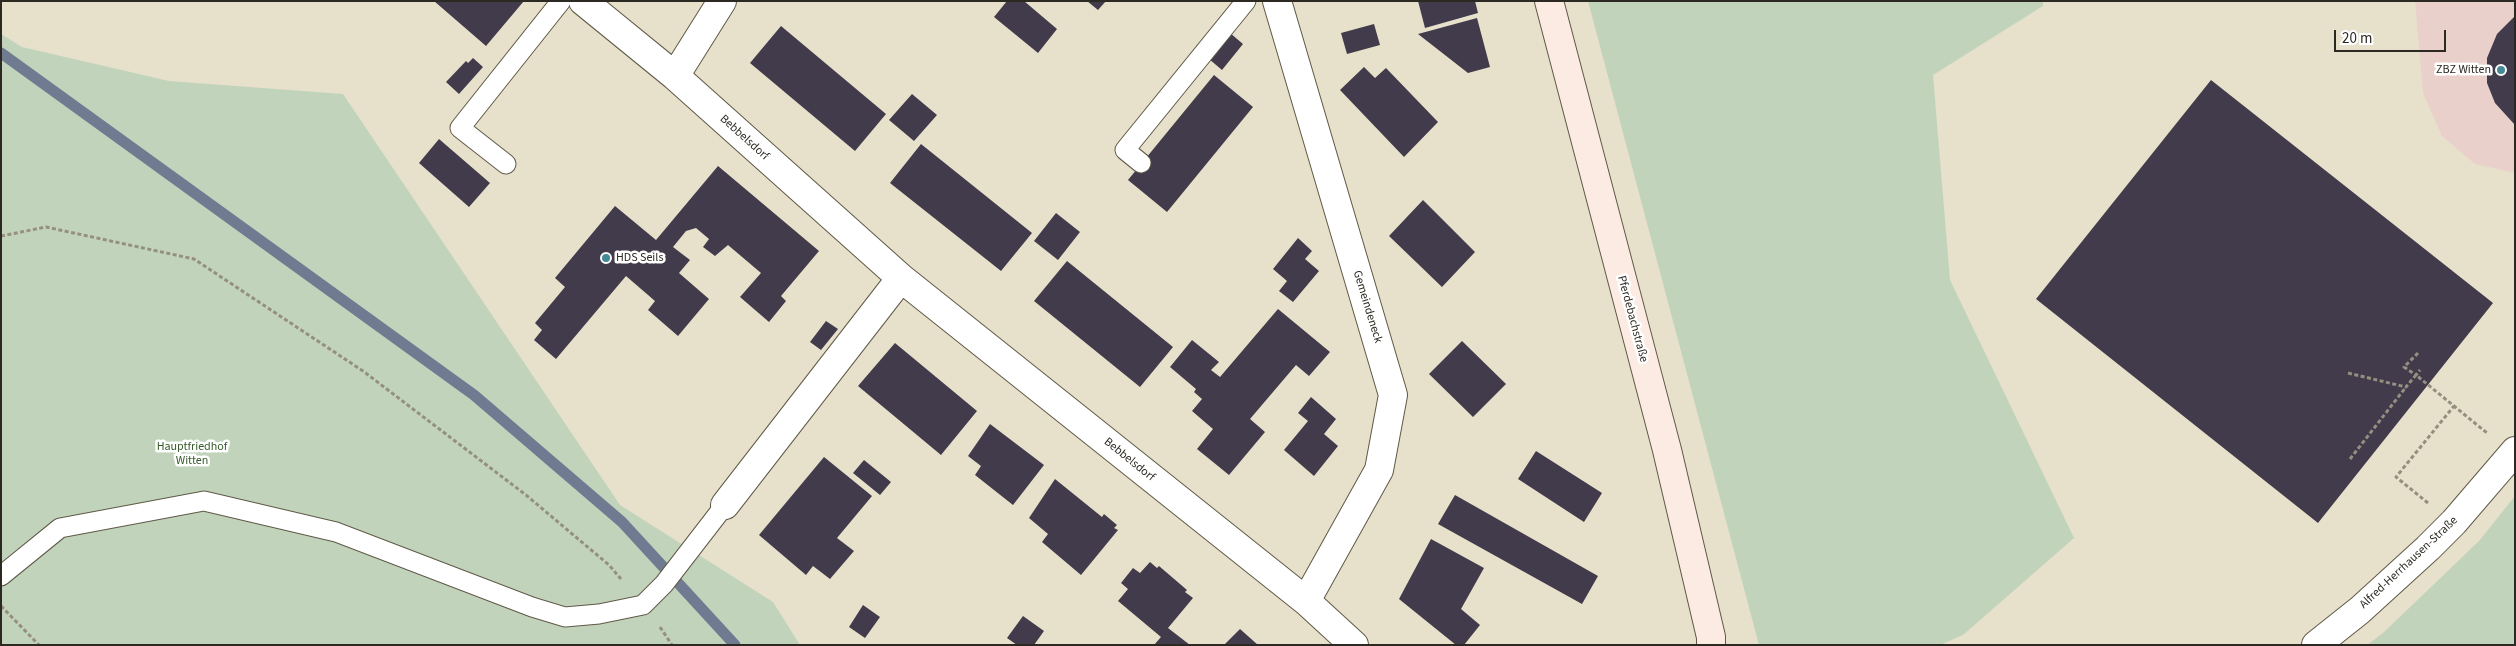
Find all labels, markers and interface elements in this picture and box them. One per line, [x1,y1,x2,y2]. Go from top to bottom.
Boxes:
scale bar [2336,20,2448,52]
text: 20 m [2342,28,2372,49]
place label: ZBZ Witten [2436,63,2491,77]
marker: ZBZ Witten [2495,64,2507,76]
street label: Bebbelsdorf [716,112,772,164]
place label: HDS Seils [616,251,663,265]
marker: HDS Seils [600,252,612,264]
street label: Gemeindeneck [1349,269,1385,345]
street label: Pferdebachstraße [1614,274,1650,364]
street label: Bebbelsdorf [1101,435,1157,485]
park label: Hauptfriedhof Witten [157,440,227,468]
street label: Alfred-Herrhausen-Straße [2357,514,2461,612]

